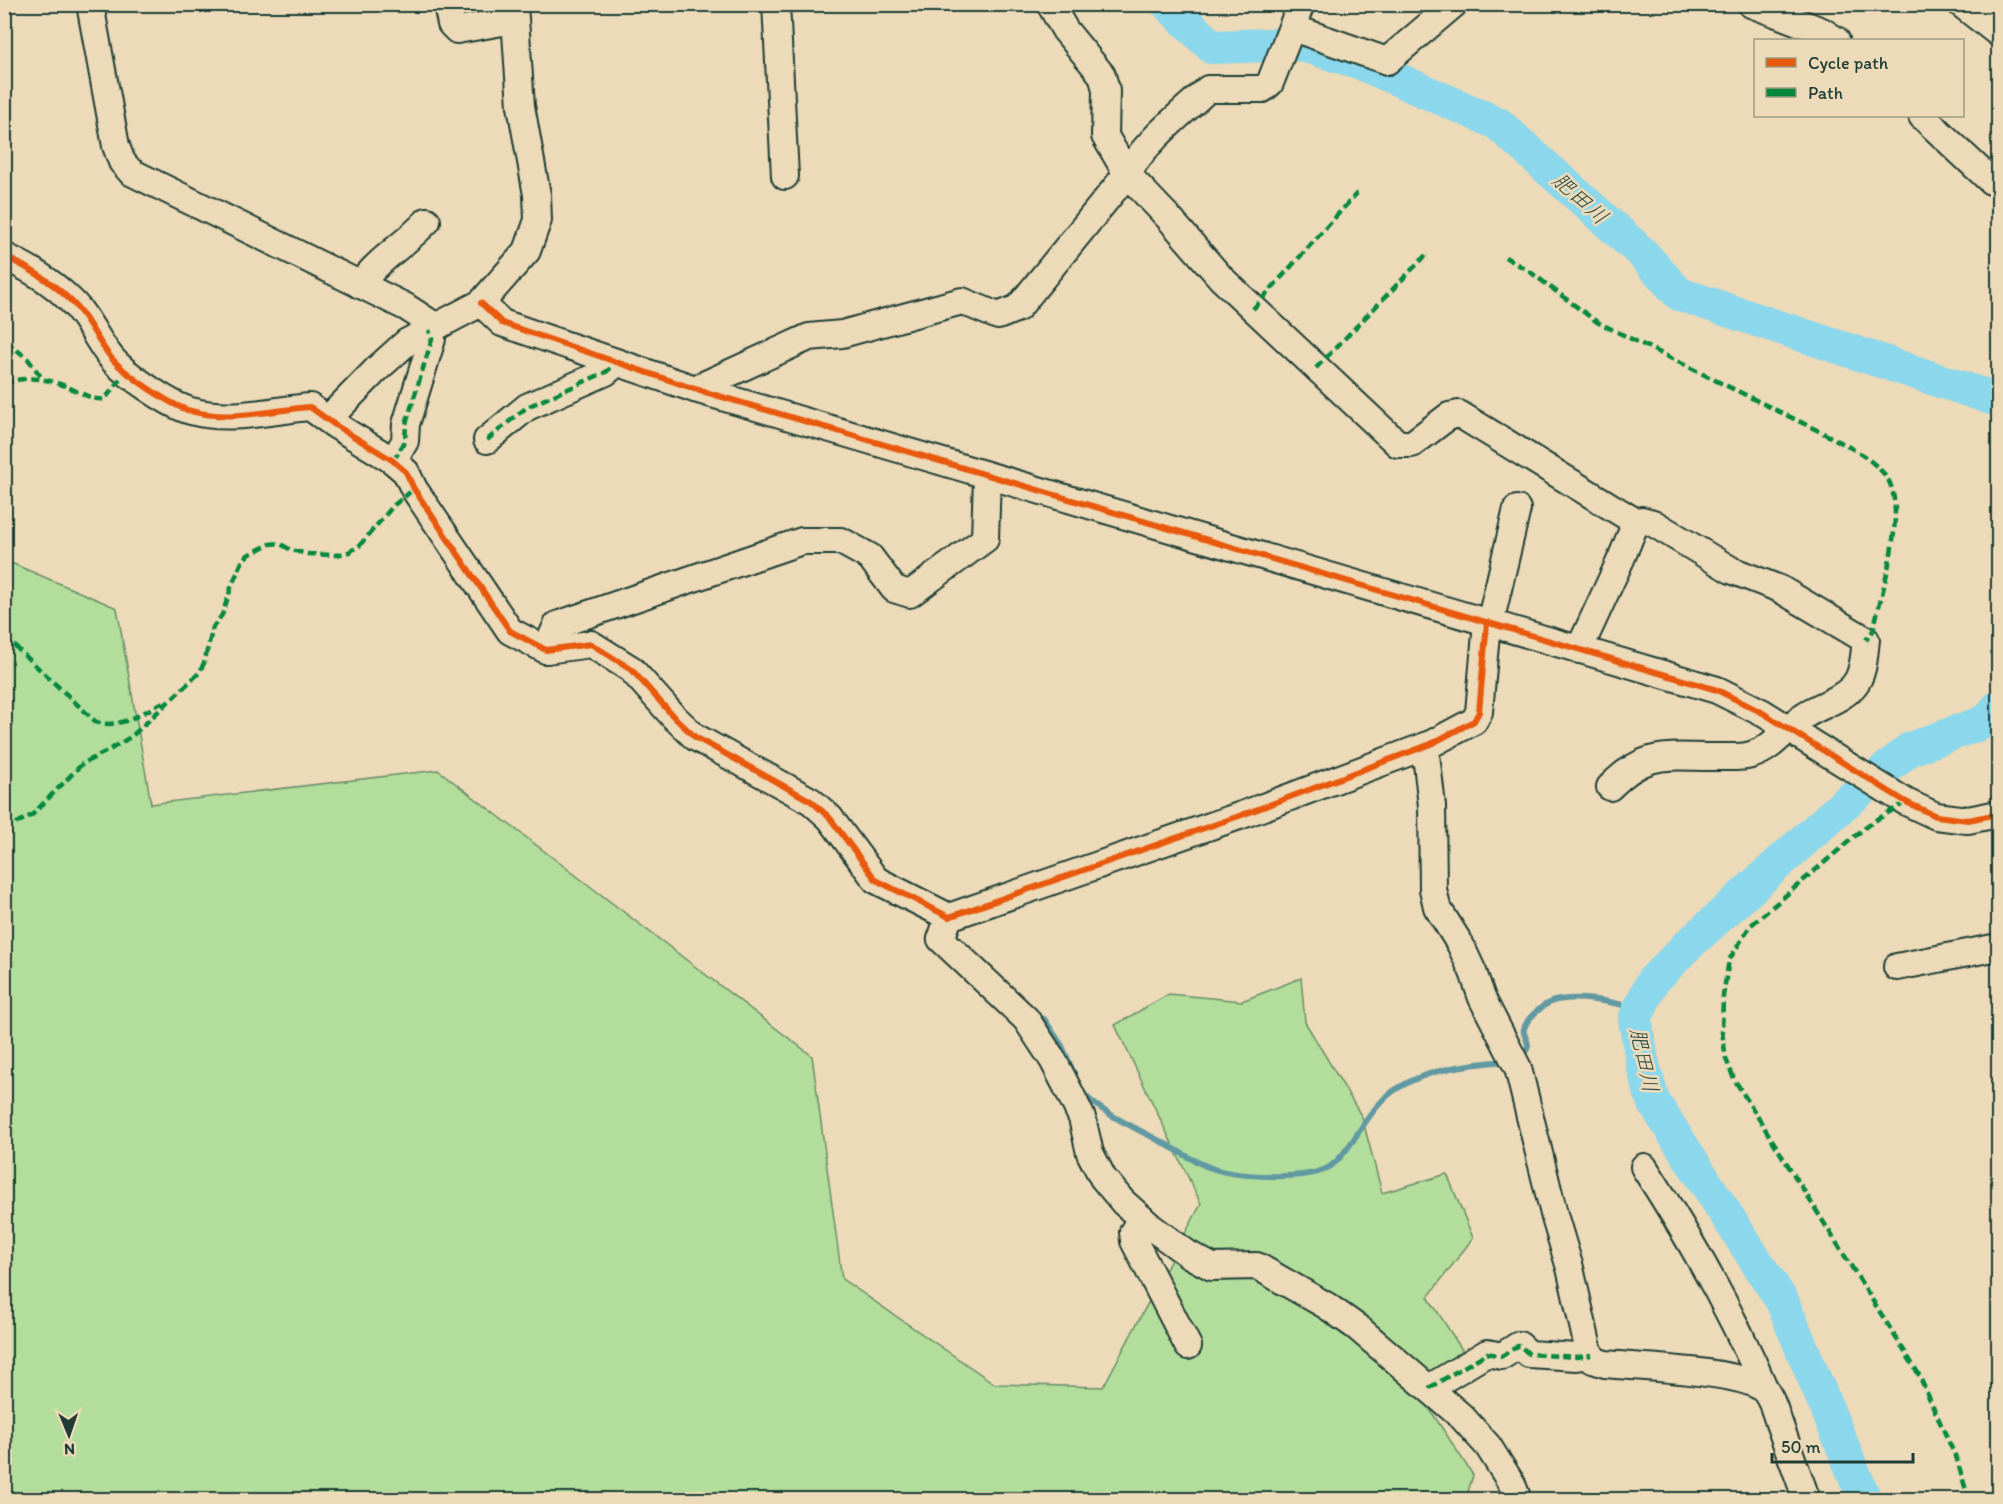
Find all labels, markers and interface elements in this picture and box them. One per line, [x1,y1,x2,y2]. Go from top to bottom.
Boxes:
legend [1754,39,1964,117]
text: Cycle path [1808,52,1889,74]
text: Path [1808,82,1843,104]
water label: 肥田川 [1547,166,1614,230]
water label: 肥田川 [1624,1025,1665,1095]
north arrow [39,1405,99,1465]
scale bar [1772,1426,1913,1464]
text: 50 m [1781,1436,1821,1458]
text: N [64,1440,75,1459]

